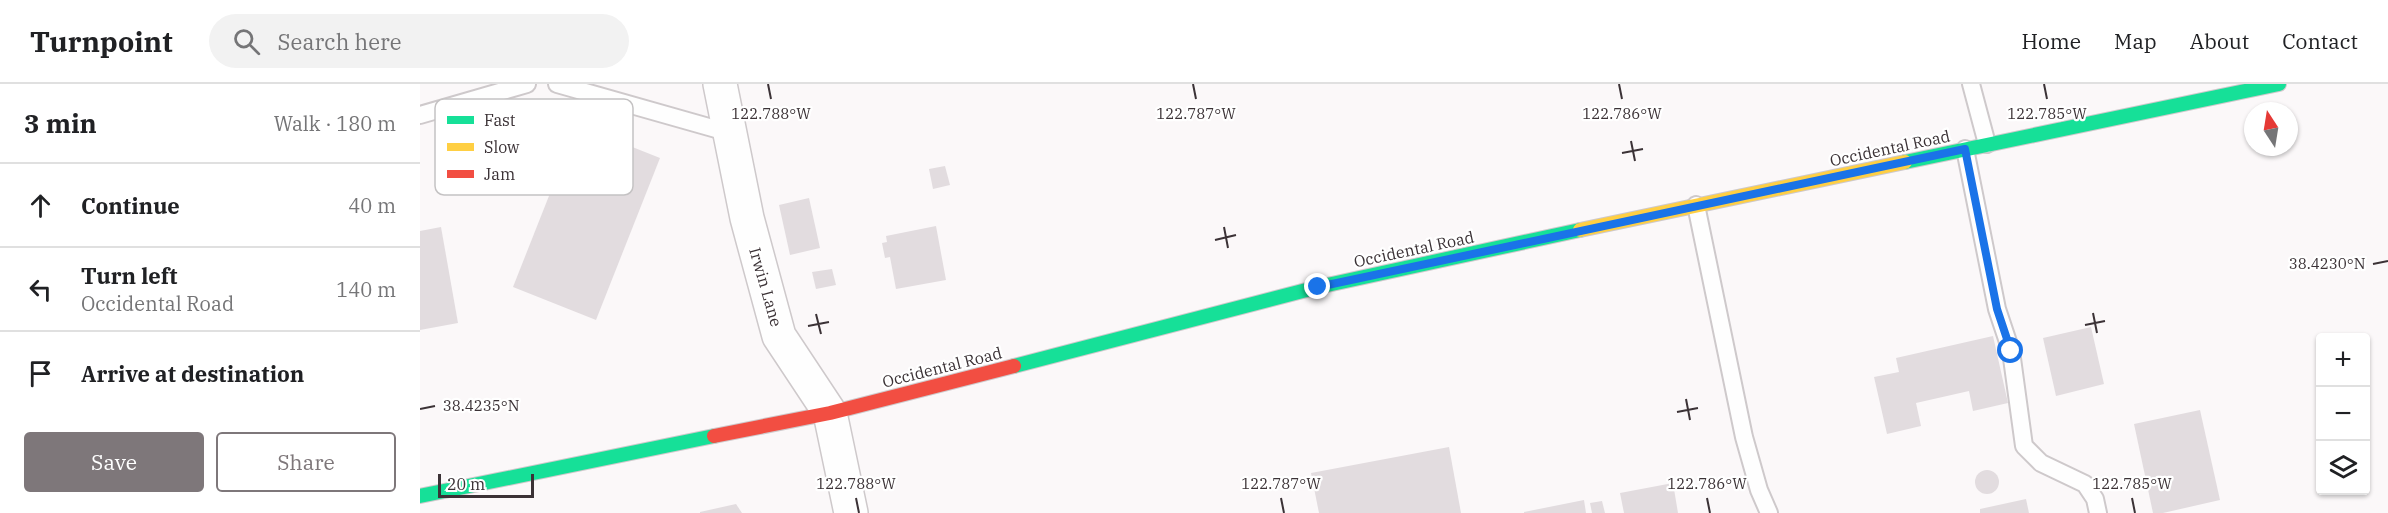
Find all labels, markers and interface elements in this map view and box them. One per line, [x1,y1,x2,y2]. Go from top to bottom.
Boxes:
search box [209,14,629,68]
text: Turnpoint [30,23,173,60]
icon: search [230,25,263,58]
text: Search here [278,27,402,56]
text: Home [2021,27,2081,55]
text: Map [2114,27,2157,55]
text: About [2190,27,2249,55]
text: Contact [2282,27,2358,55]
legend [435,99,633,195]
north arrow [2244,102,2298,156]
text: 122.788°W [731,104,811,123]
text: 122.787°W [1156,104,1236,123]
text: 122.786°W [1582,104,1662,123]
text: 122.785°W [2007,104,2087,123]
text: 3 min [24,106,97,140]
text: Walk · 180 m [274,110,396,137]
text: Fast [484,110,516,130]
street label: Occidental Road [1828,125,1952,171]
text: Slow [484,137,520,157]
text: Jam [484,164,515,184]
icon: ahead [24,189,57,222]
text: Continue [81,191,180,220]
text: 40 m [348,192,396,219]
street label: Occidental Road [1352,226,1476,272]
street label: Irwin Lane [745,245,787,329]
text: 38.4230°N [2289,254,2365,273]
text: Turn left [81,261,177,290]
icon: left [24,273,57,306]
route end [1304,273,1330,299]
text: 140 m [336,276,396,303]
text: Occidental Road [81,290,234,317]
map controls [2316,333,2370,495]
button: + [2316,333,2370,387]
route start [1997,337,2023,363]
street label: Occidental Road [880,342,1004,392]
icon: arrive [24,357,57,390]
text: Arrive at destination [81,359,304,388]
button: − [2316,387,2370,441]
text: 38.4235°N [443,396,519,415]
button: Save [24,432,204,492]
button: Share [216,432,396,492]
button: layers [2316,441,2370,495]
scale bar [438,471,534,498]
text: 20 m [447,474,485,494]
text: 122.788°W [816,474,896,493]
text: 122.787°W [1241,474,1321,493]
text: 122.786°W [1667,474,1747,493]
text: 122.785°W [2092,474,2172,493]

